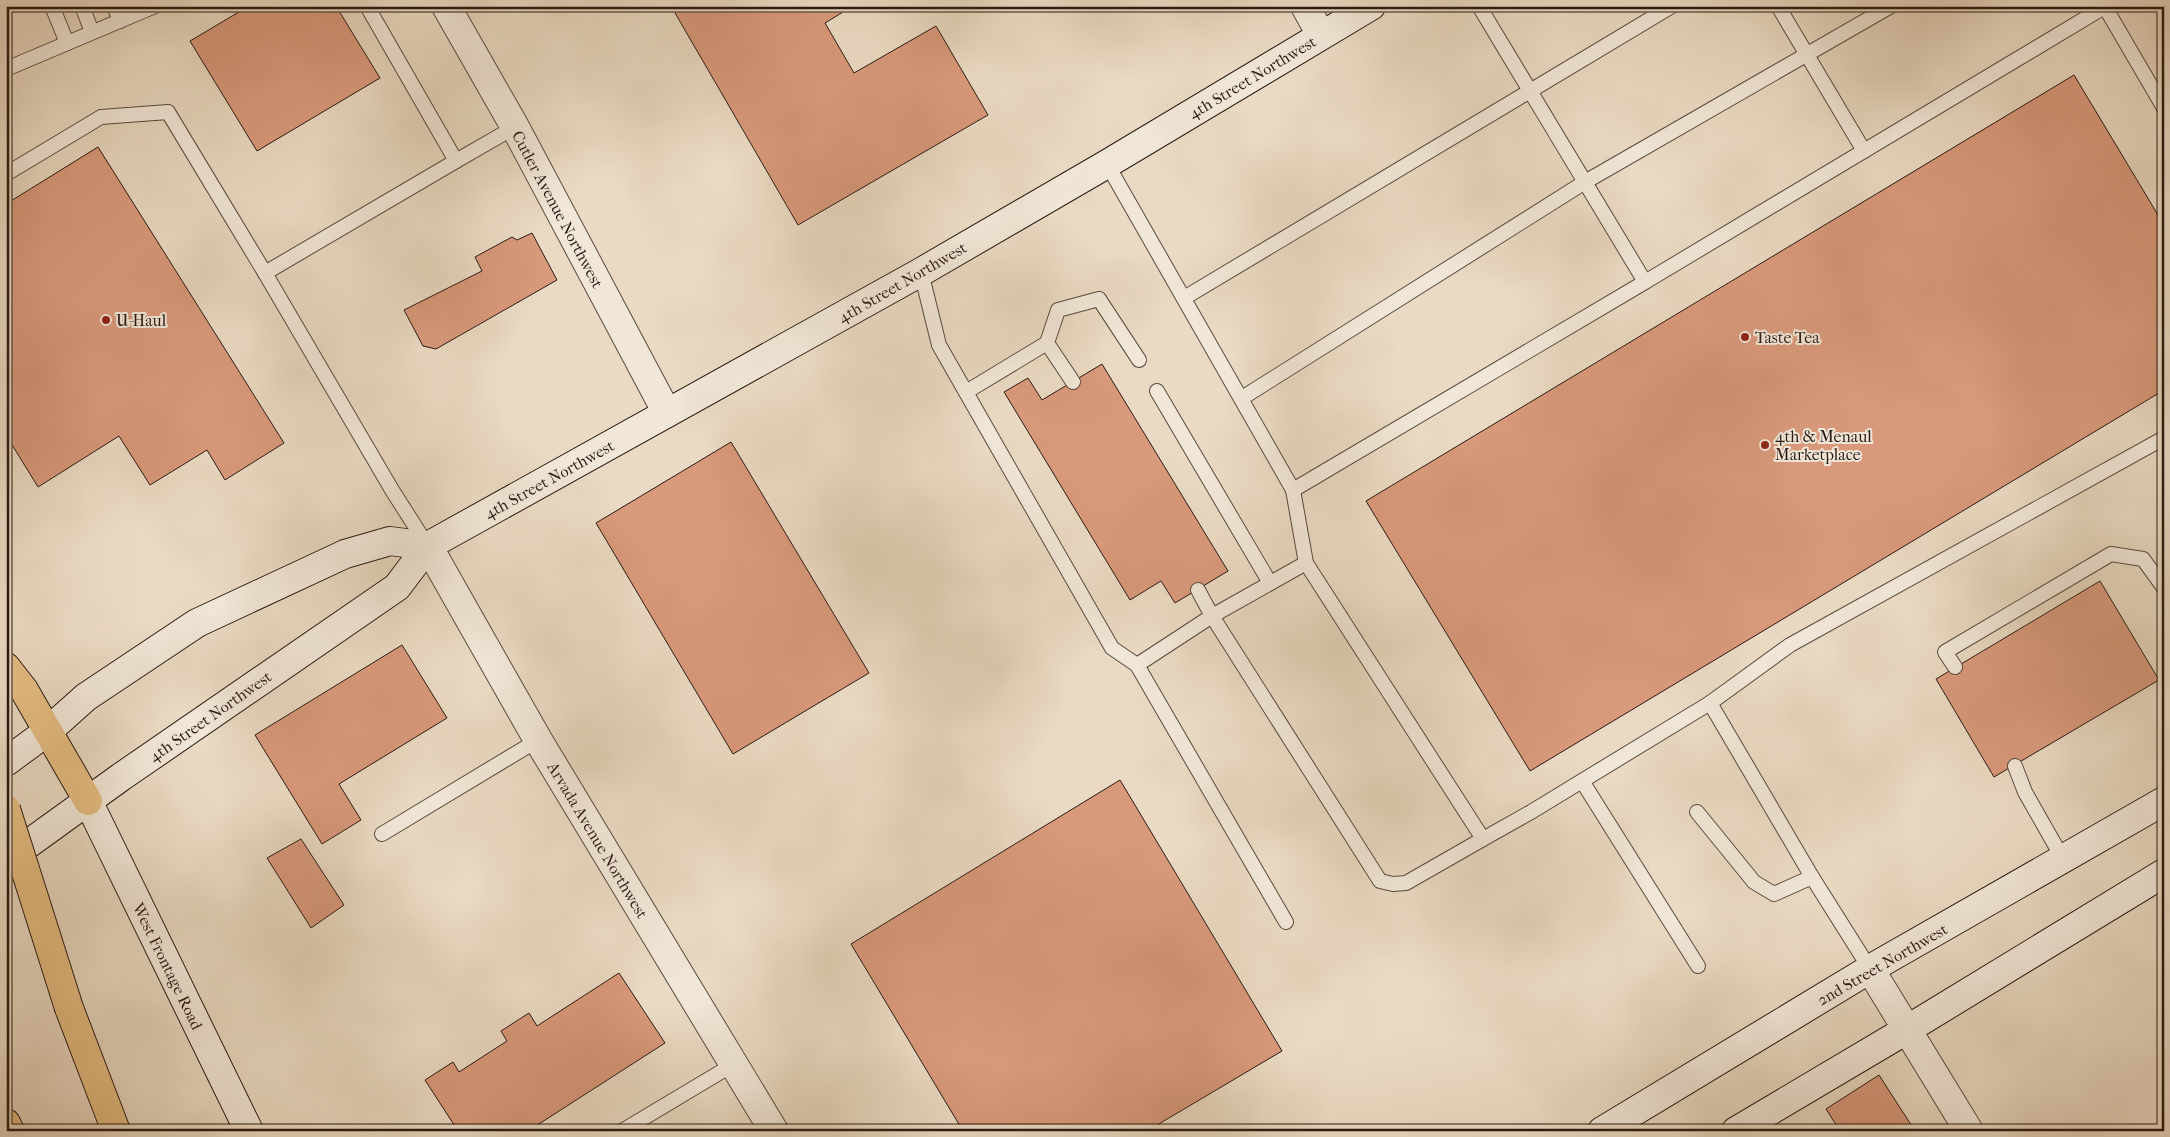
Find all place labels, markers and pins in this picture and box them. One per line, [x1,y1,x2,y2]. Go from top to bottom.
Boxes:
place label: U-Haul [116,311,167,330]
marker: U-Haul [100,314,112,326]
place label: Taste Tea [1755,328,1820,347]
marker: Taste Tea [1739,331,1751,343]
place label: 4th & Menaul Marketplace [1775,427,1872,464]
marker: 4th & Menaul Marketplace [1759,439,1771,451]

